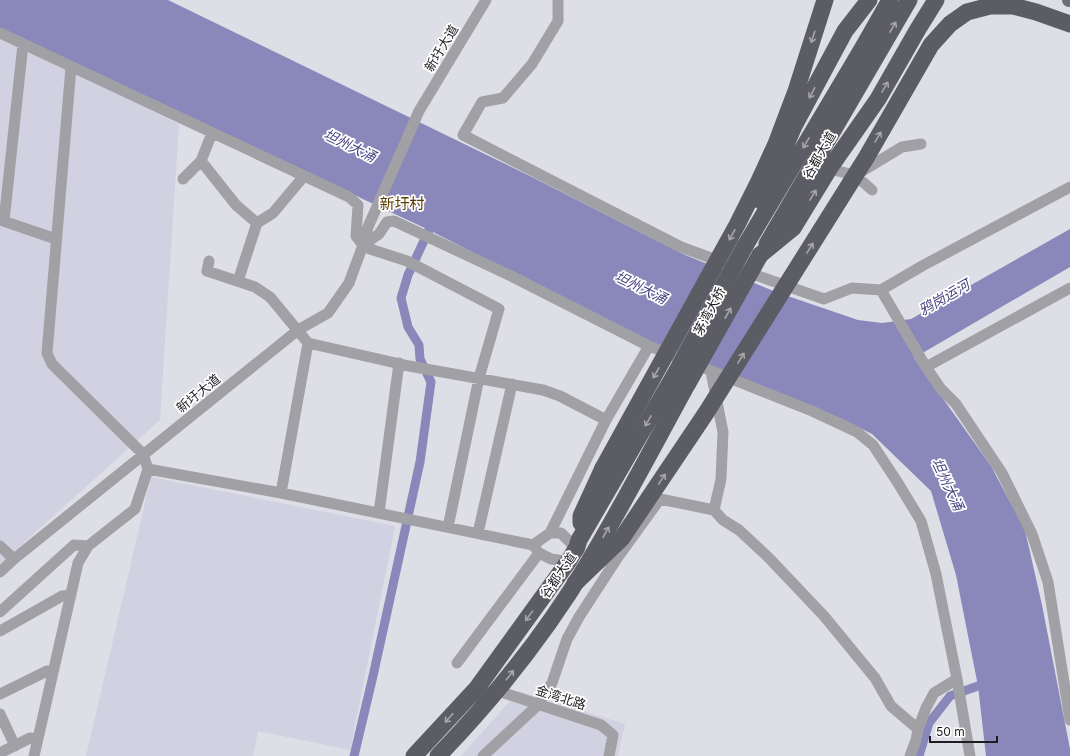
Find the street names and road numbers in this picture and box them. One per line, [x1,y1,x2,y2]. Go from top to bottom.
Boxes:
street label: 新圩大道 [421,22,461,74]
street label: 谷都大道 [799,128,839,182]
street label: 茅湾大桥 [690,284,728,338]
street label: 新圩大道 [173,370,223,416]
street label: 谷都大道 [537,549,579,601]
street label: 金湾北路 [534,681,588,713]

